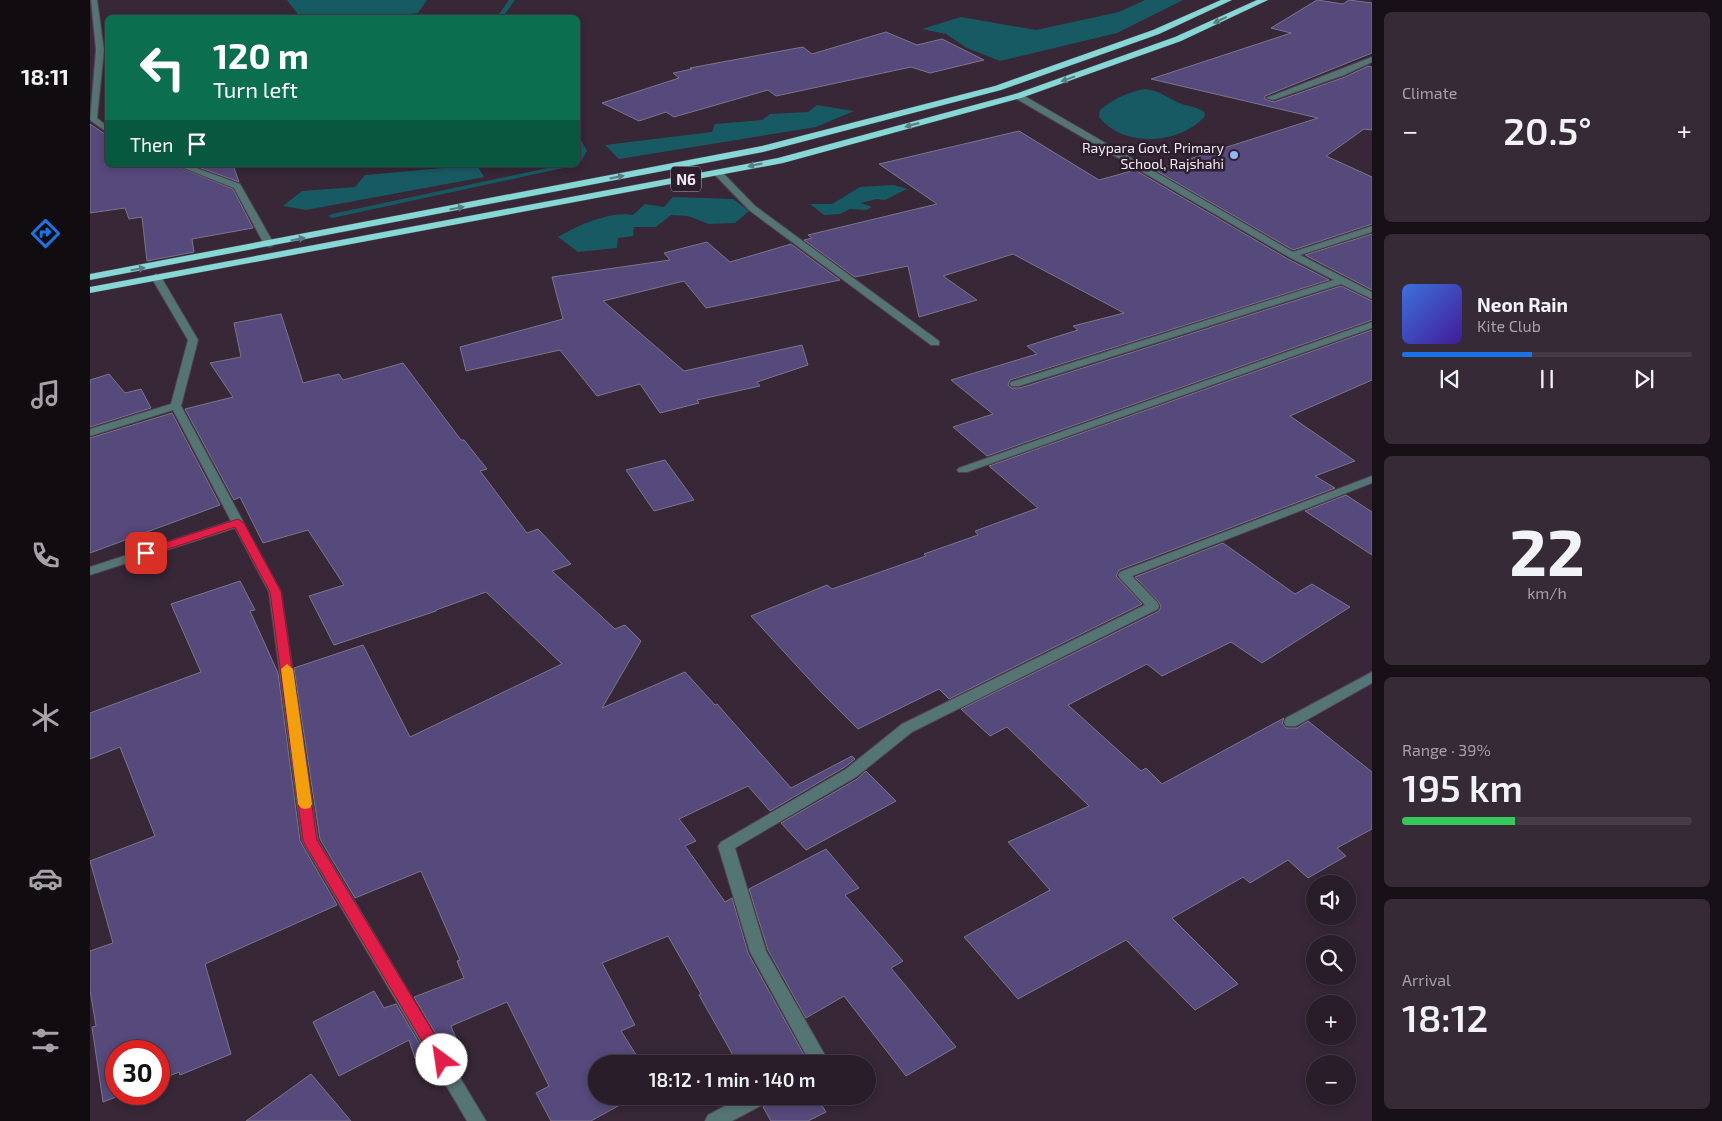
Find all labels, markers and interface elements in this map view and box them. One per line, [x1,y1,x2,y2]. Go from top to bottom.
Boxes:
one-way arrow [1213,17,1227,25]
text: 120 m [213,34,309,76]
icon: left [130,35,195,100]
text: 18:11 [21,63,69,89]
one-way arrow [1060,75,1075,83]
text: Turn left [213,76,298,102]
text: Climate [1402,83,1457,102]
text: 20.5° [1503,107,1592,153]
text: − [1402,113,1418,147]
text: + [1677,113,1692,147]
one-way arrow [905,121,920,129]
icon: arrive [183,130,211,158]
text: Then [130,133,173,156]
place label: Raypara Govt. Primary School, Rajshahi [1082,139,1225,172]
marker: Raypara Govt. Primary School, Rajshahi [1228,149,1240,161]
one-way arrow [747,162,763,170]
road number: N6 [671,166,701,192]
one-way arrow [609,173,625,181]
one-way arrow [450,204,465,212]
icon: directions [28,216,63,251]
one-way arrow [290,234,306,242]
one-way arrow [130,264,146,272]
text: Neon Rain [1477,293,1568,316]
text: Kite Club [1477,316,1541,335]
icon: previous [1436,365,1464,393]
icon: pause [1533,365,1561,393]
icon: next [1630,365,1658,393]
icon: music [28,377,63,412]
text: 22 [1509,511,1585,589]
pin [125,532,167,574]
icon: phone [28,538,63,573]
icon: arrive [132,539,160,567]
text: km/h [1527,583,1567,602]
icon: climate [28,700,63,735]
text: Range · 39% [1402,740,1491,759]
text: 195 km [1402,764,1523,810]
icon: car [28,861,63,896]
map controls [1306,875,1356,1105]
button: sound [1306,875,1356,925]
button: search [1306,935,1356,985]
text: Arrival [1402,970,1451,989]
text: 18:12 [1402,994,1488,1040]
button: + [1306,995,1356,1045]
icon: filters [28,1023,63,1058]
position arrow [415,1033,467,1085]
speed limit sign: 30 [105,1040,170,1105]
button: − [1306,1055,1356,1105]
text: 18:12 · 1 min · 140 m [649,1068,815,1091]

